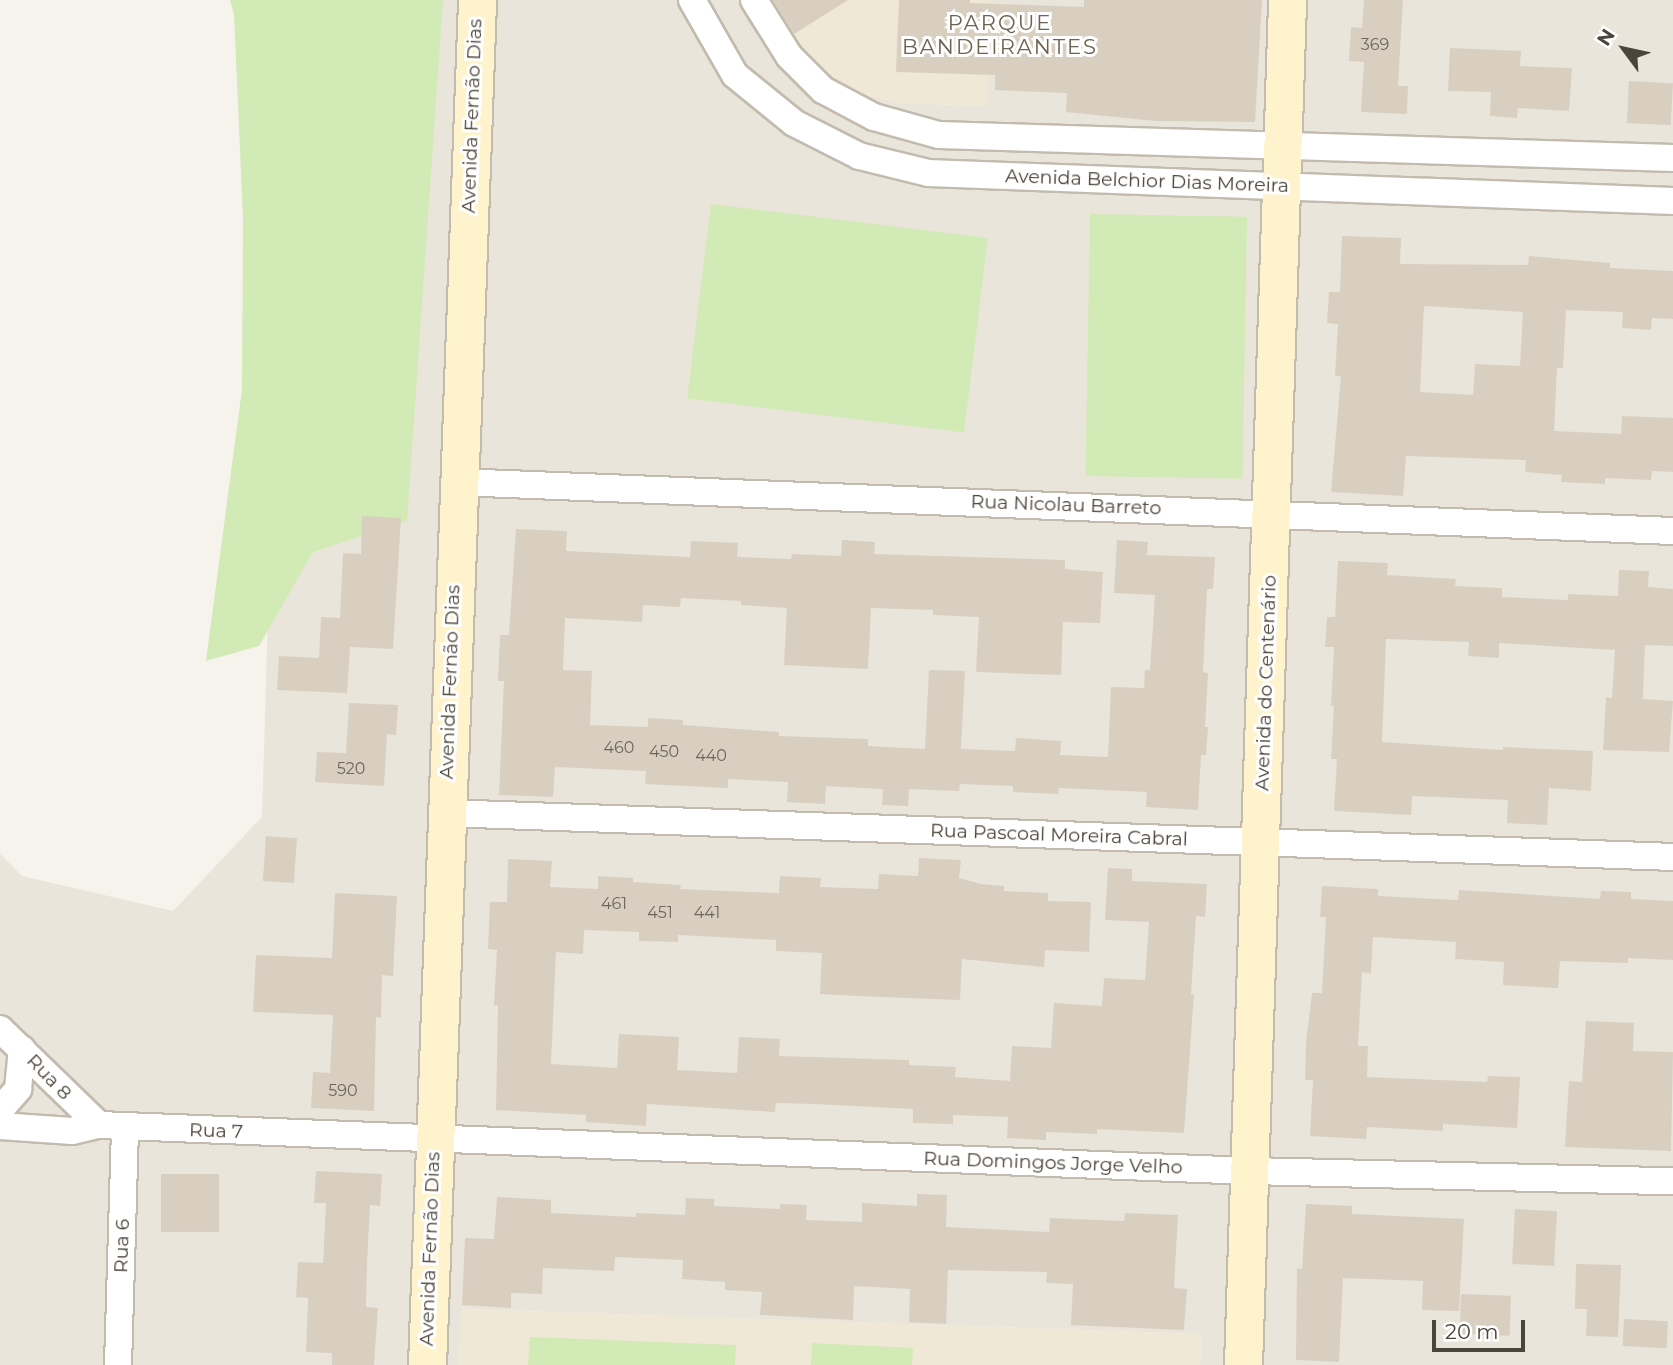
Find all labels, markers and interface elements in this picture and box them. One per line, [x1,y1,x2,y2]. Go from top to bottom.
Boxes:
district label: PARQUE BANDEIRANTES [904,10,1096,60]
north arrow [1589,14,1659,84]
street label: Avenida Fernão Dias [457,18,487,214]
text: N [1592,25,1620,50]
house number: 369 [1361,35,1389,55]
street label: Avenida Belchior Dias Moreira [1005,165,1289,197]
street label: Rua Nicolau Barreto [970,490,1162,520]
street label: Avenida do Centenário [1251,575,1281,791]
street label: Avenida Fernão Dias [435,584,465,780]
house number: 460 [604,738,634,758]
house number: 450 [649,742,679,762]
house number: 440 [695,746,727,766]
house number: 520 [337,759,365,779]
street label: Rua Pascoal Moreira Cabral [930,819,1188,851]
house number: 461 [601,894,627,914]
house number: 451 [647,903,673,923]
house number: 441 [694,903,720,923]
street label: Rua 8 [22,1049,76,1105]
house number: 590 [328,1081,358,1101]
street label: Rua 7 [189,1119,243,1143]
street label: Rua Domingos Jorge Velho [923,1147,1183,1179]
street label: Avenida Fernão Dias [415,1151,445,1347]
street label: Rua 6 [110,1218,134,1274]
scale bar [1435,1306,1528,1350]
text: 20 m [1445,1319,1499,1344]

